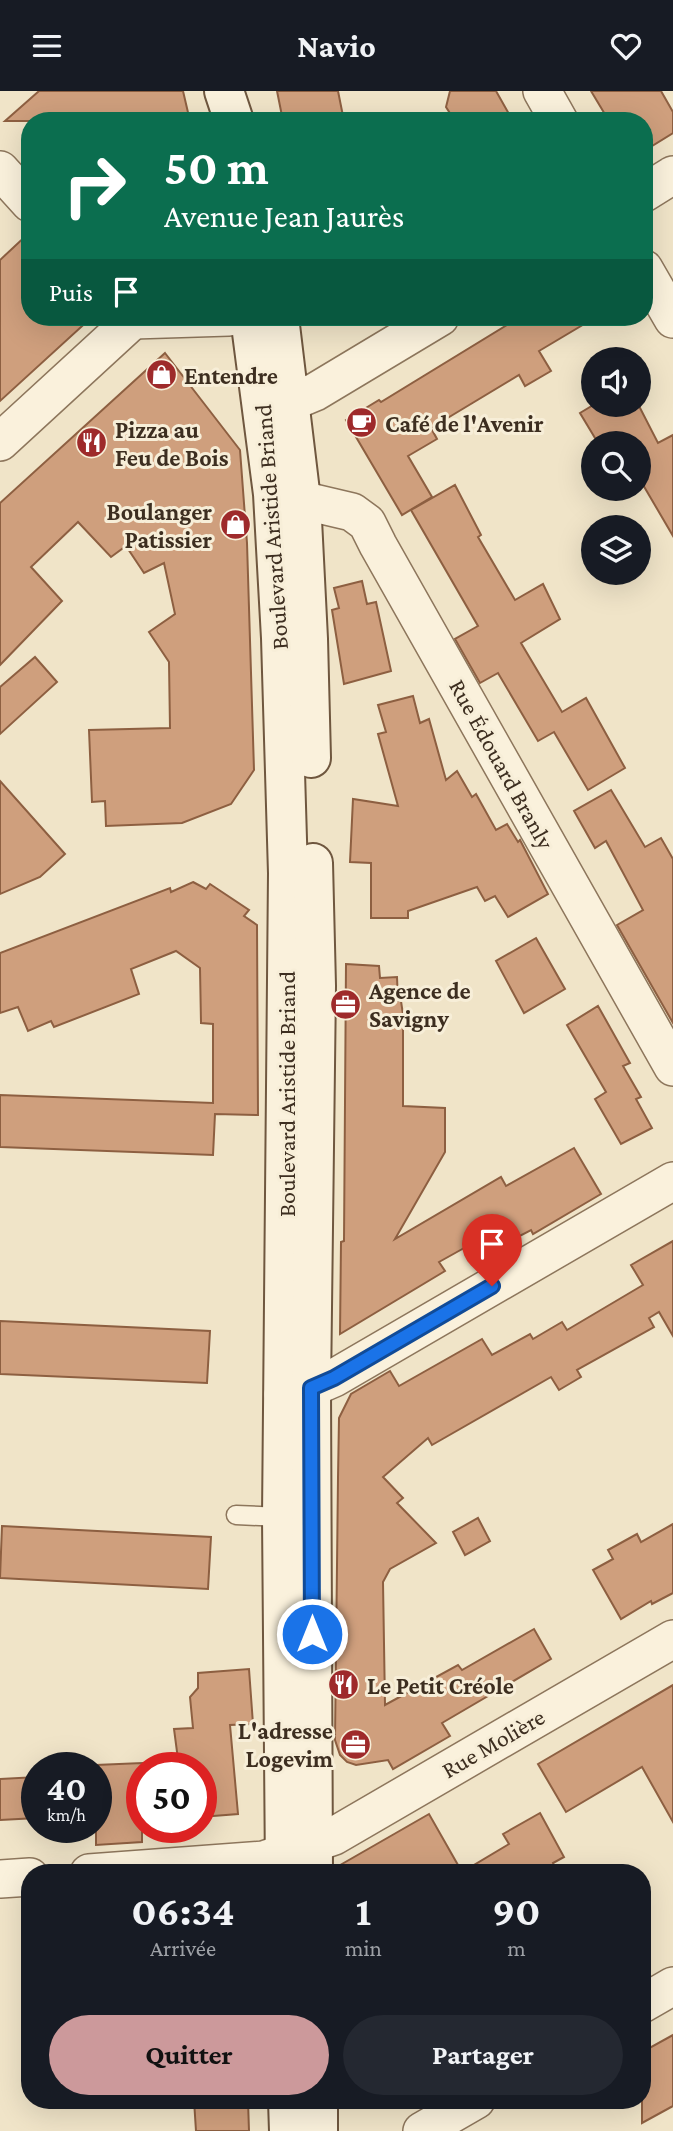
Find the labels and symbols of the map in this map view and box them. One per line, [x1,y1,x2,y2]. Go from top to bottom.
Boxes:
shop icon: Entendre [144,358,178,392]
place label: Entendre [184,362,278,389]
street label: Boulevard Aristide Briand [249,403,293,651]
cafe icon: Café de l'Avenir [345,406,379,440]
place label: Café de l'Avenir [385,410,544,437]
place label: Pizza au Feu de Bois [115,416,229,471]
restaurant icon: Pizza au Feu de Bois [75,426,109,460]
place label: Boulanger Patissier [107,498,212,553]
shop icon: Boulanger Patissier [218,508,252,542]
street label: Rue Édouard Branly [444,674,560,854]
street label: Boulevard Aristide Briand [273,971,300,1217]
place label: Agence de Savigny [368,977,471,1032]
office icon: Agence de Savigny [329,987,363,1021]
pin [462,1214,522,1286]
position arrow [275,1597,349,1671]
restaurant icon: Le Petit Créole [327,1668,361,1702]
place label: Le Petit Créole [367,1672,514,1699]
street label: Rue Molière [437,1703,549,1783]
place label: L'adresse Logevim [238,1717,334,1772]
office icon: L'adresse Logevim [339,1727,373,1761]
speed limit sign: 50 [126,1752,217,1843]

